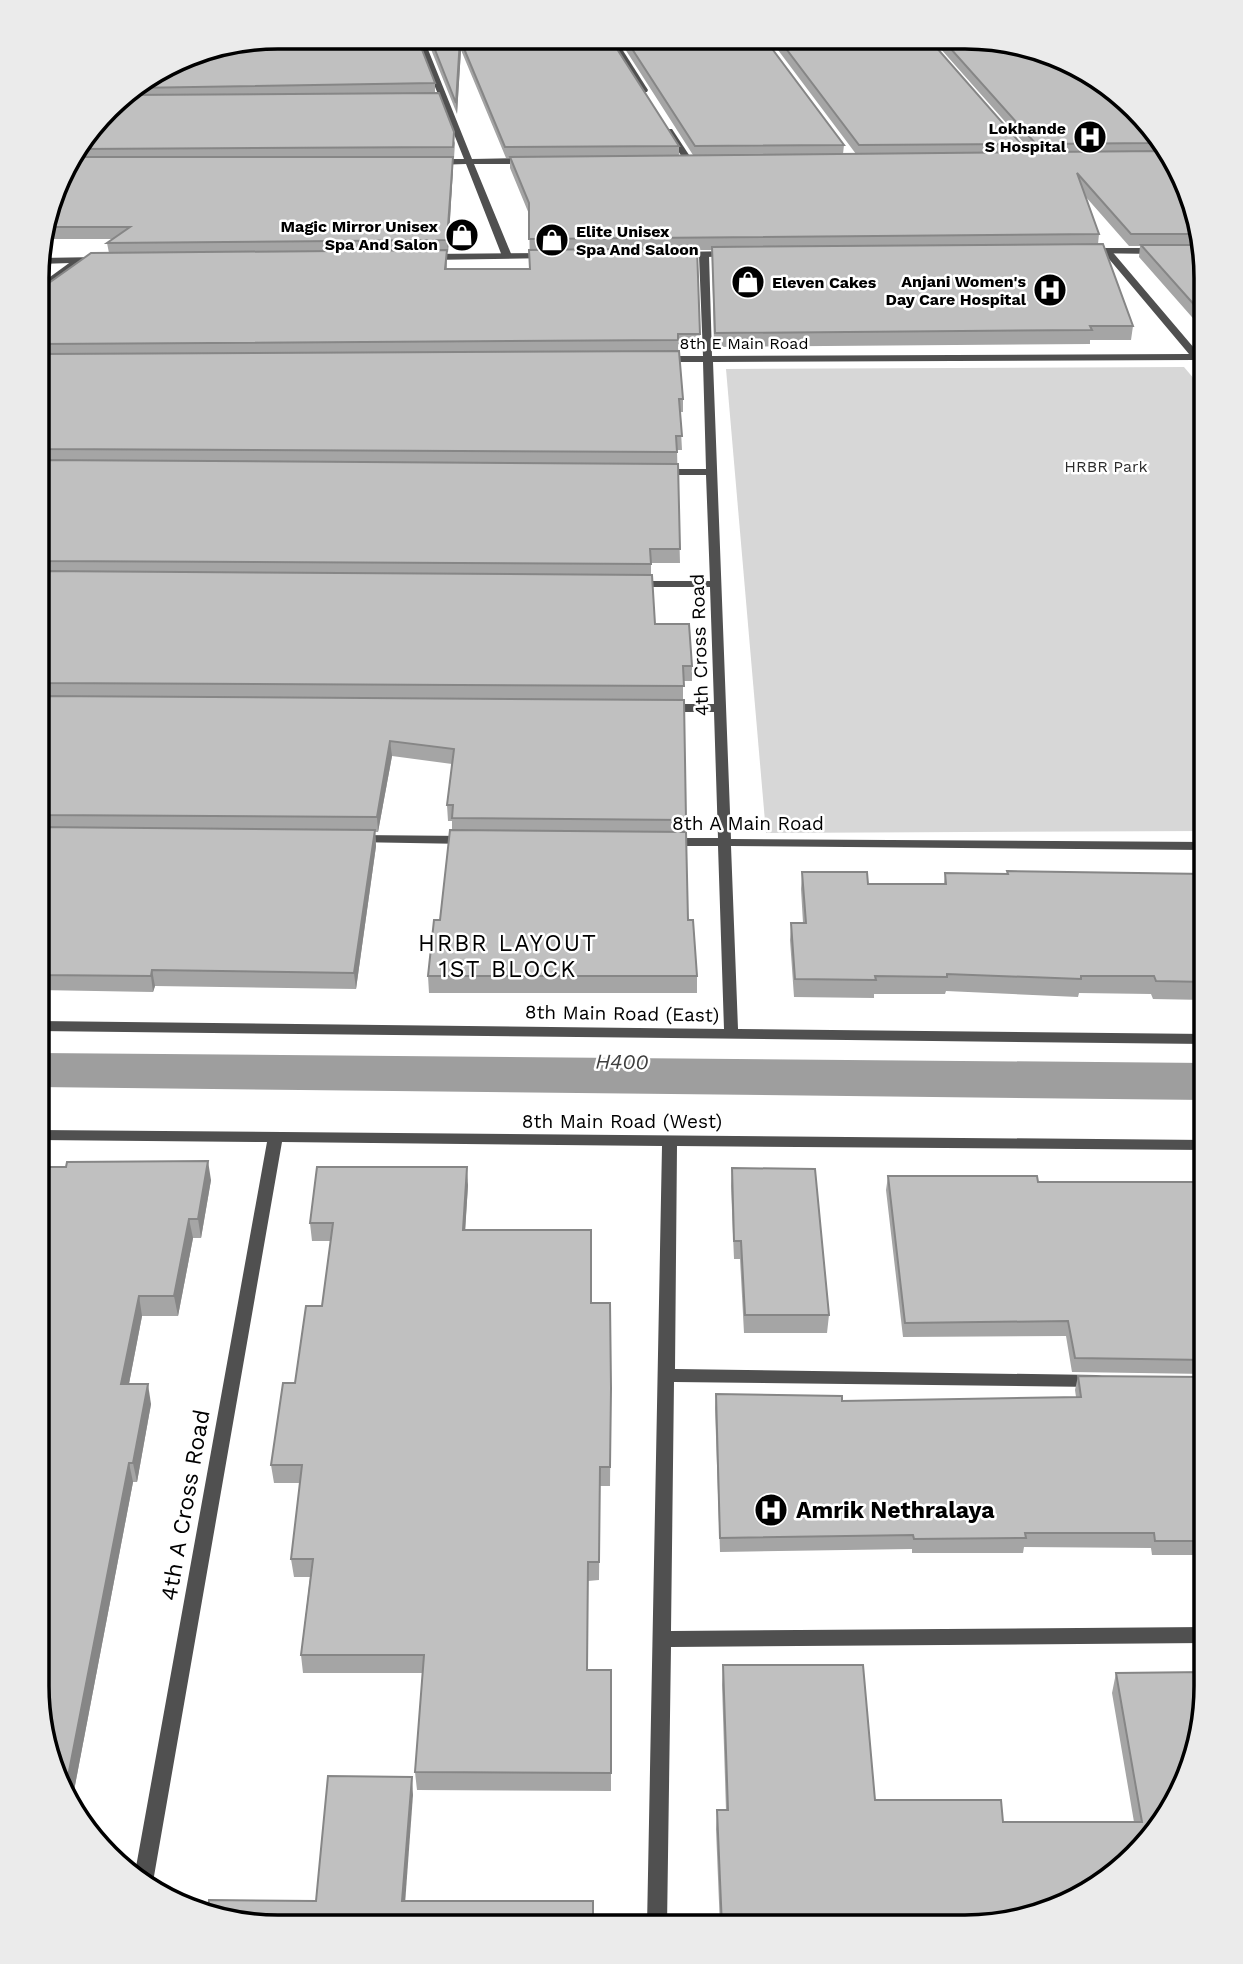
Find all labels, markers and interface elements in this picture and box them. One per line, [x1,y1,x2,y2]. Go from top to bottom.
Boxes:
hospital icon: Lokhande S Hospital [1071,118,1109,156]
place label: Lokhande S Hospital [985,119,1067,156]
shop icon: Magic Mirror Unisex Spa And Salon [443,216,481,254]
place label: Magic Mirror Unisex Spa And Salon [281,217,439,254]
shop icon: Elite Unisex Spa And Saloon [533,221,571,259]
place label: Elite Unisex Spa And Saloon [576,222,699,259]
shop icon: Eleven Cakes [729,263,767,301]
hospital icon: Anjani Women's Day Care Hospital [1031,271,1069,309]
place label: Anjani Women's Day Care Hospital [886,272,1027,309]
place label: Eleven Cakes [772,273,877,292]
street label: 8th E Main Road [680,334,808,353]
park label: HRBR Park [1064,457,1148,476]
street label: 4th Cross Road [686,573,713,717]
street label: 8th A Main Road [672,812,824,835]
district label: HRBR LAYOUT 1ST BLOCK [418,930,598,983]
street label: 8th Main Road (East) [525,1000,719,1027]
water label: H400 [595,1049,649,1074]
street label: 8th Main Road (West) [522,1110,722,1133]
street label: 4th A Cross Road [155,1407,216,1603]
hospital icon: Amrik Nethralaya [752,1491,790,1529]
place label: Amrik Nethralaya [796,1497,995,1524]

